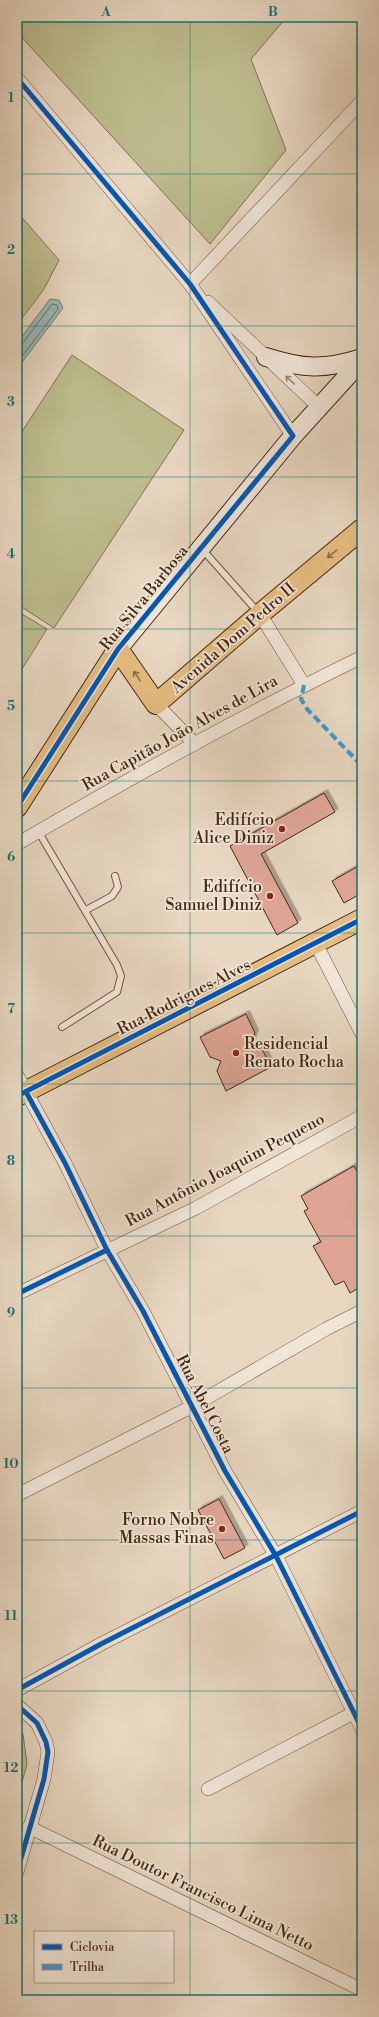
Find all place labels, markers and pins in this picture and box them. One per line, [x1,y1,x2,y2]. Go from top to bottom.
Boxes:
place label: Edifício Alice Diniz [192,810,274,848]
marker: Edifício Alice Diniz [277,824,287,834]
place label: Edifício Samuel Diniz [165,877,262,915]
marker: Edifício Samuel Diniz [265,891,275,901]
place label: Residencial Renato Rocha [244,1034,345,1072]
marker: Residencial Renato Rocha [231,1048,241,1058]
place label: Forno Nobre Massas Finas [119,1510,214,1548]
marker: Forno Nobre Massas Finas [217,1524,227,1534]

